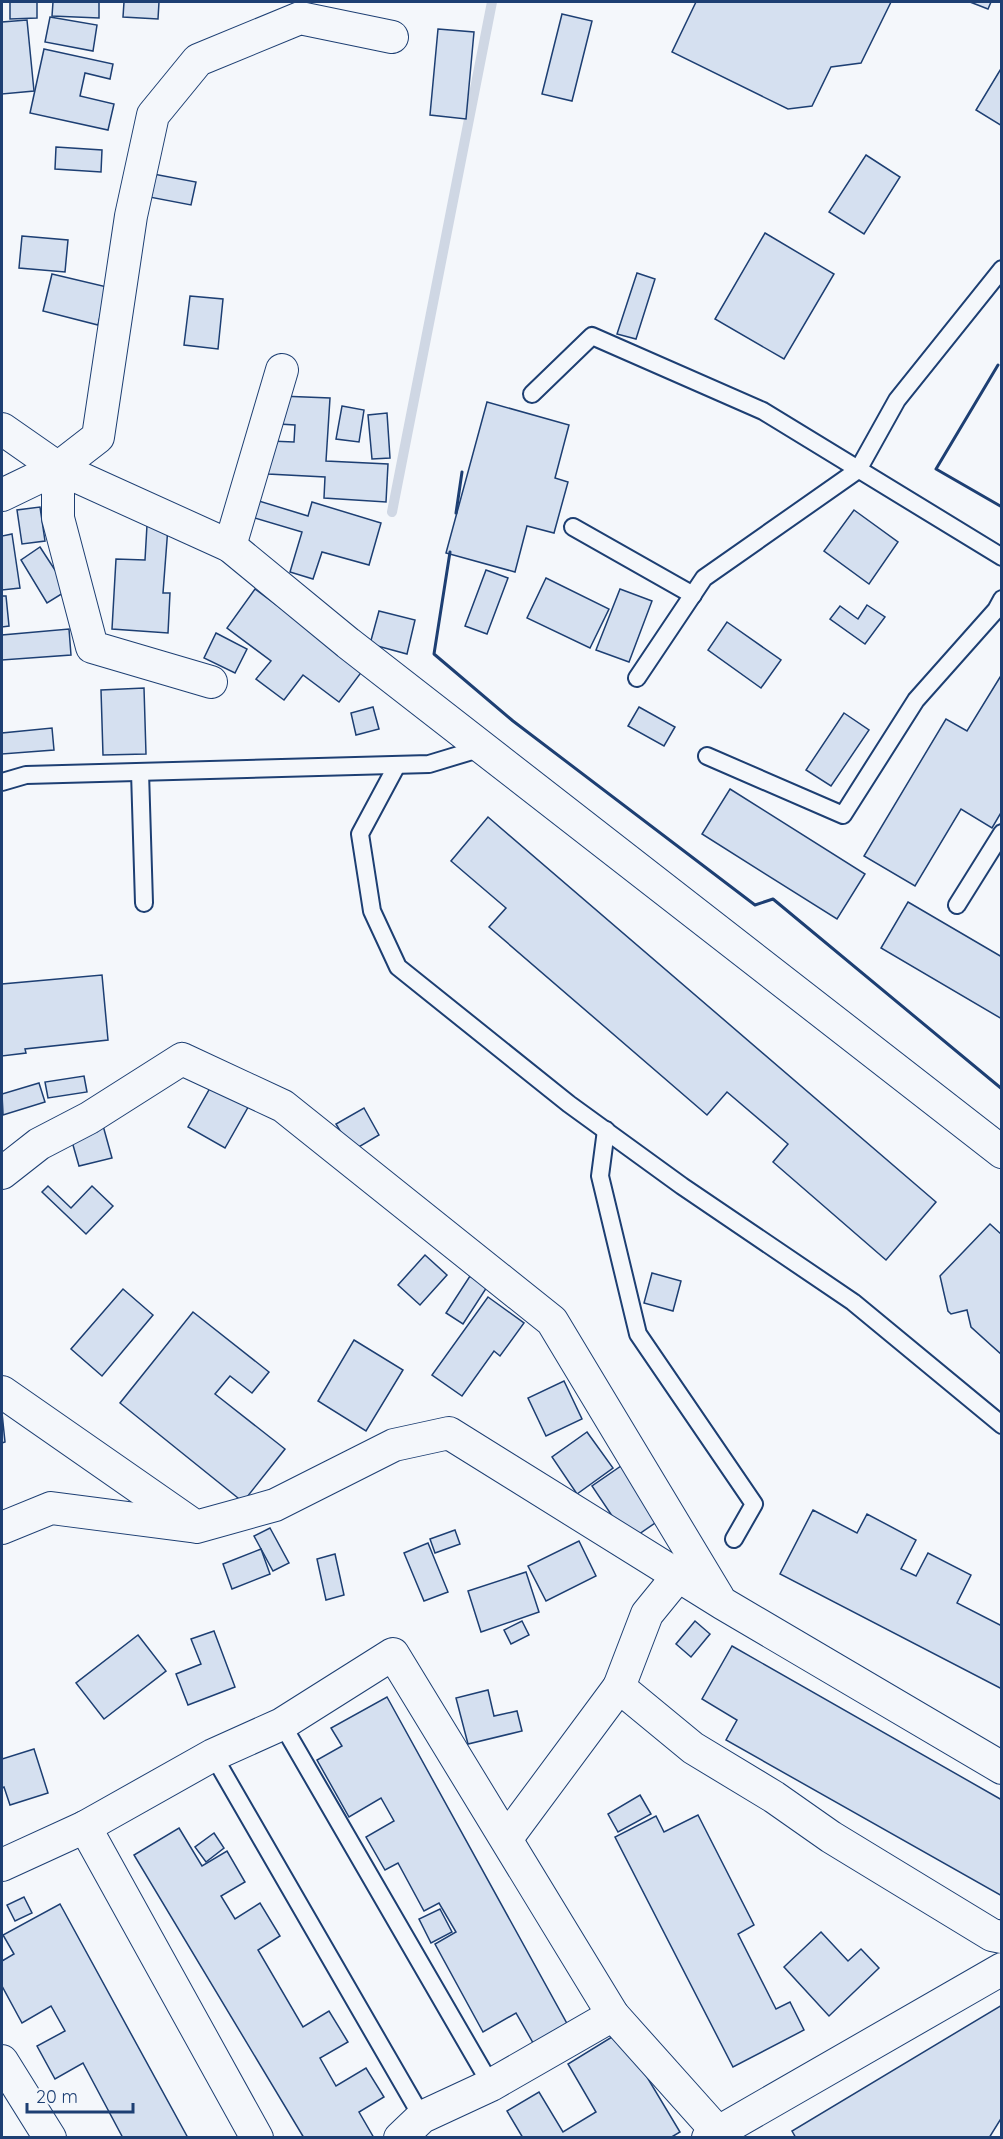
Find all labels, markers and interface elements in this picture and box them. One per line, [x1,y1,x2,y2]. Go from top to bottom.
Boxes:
scale bar [27,2076,134,2114]
text: 20 m [36,2085,78,2108]

